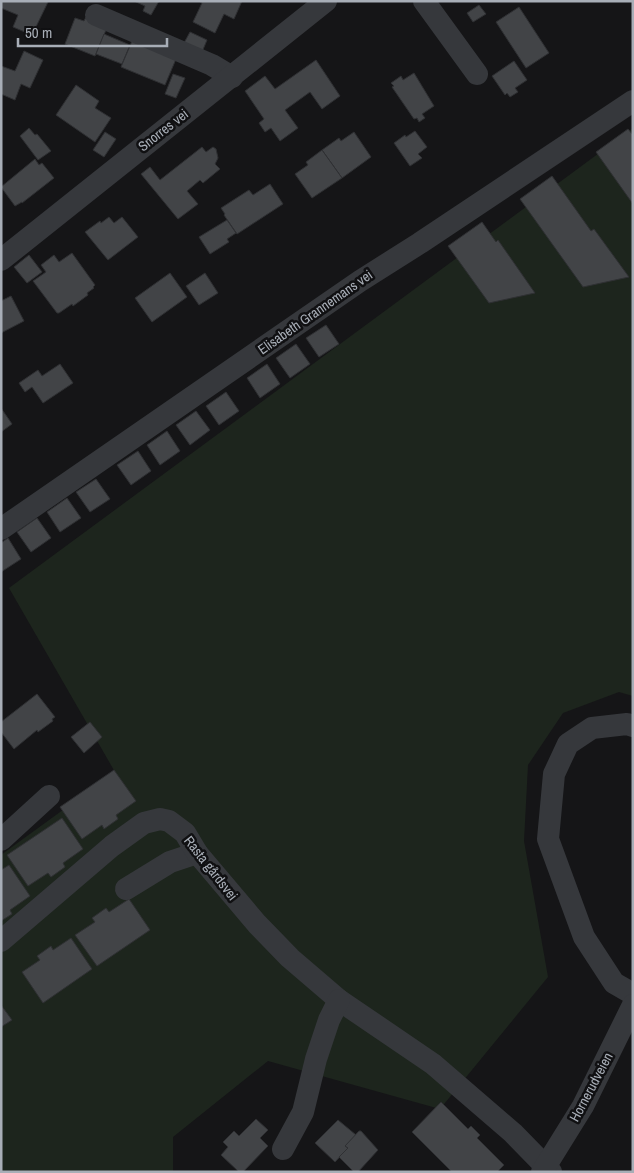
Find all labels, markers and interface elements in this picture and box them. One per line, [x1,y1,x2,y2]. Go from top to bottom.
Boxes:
scale bar [18,15,166,47]
text: 50 m [25,22,52,43]
street label: Snorres vei [134,105,192,155]
street label: Elisabeth Grannemans vei [254,266,376,358]
street label: Rasta gårdsvei [180,832,242,904]
street label: Hornerudveien [565,1049,617,1125]

